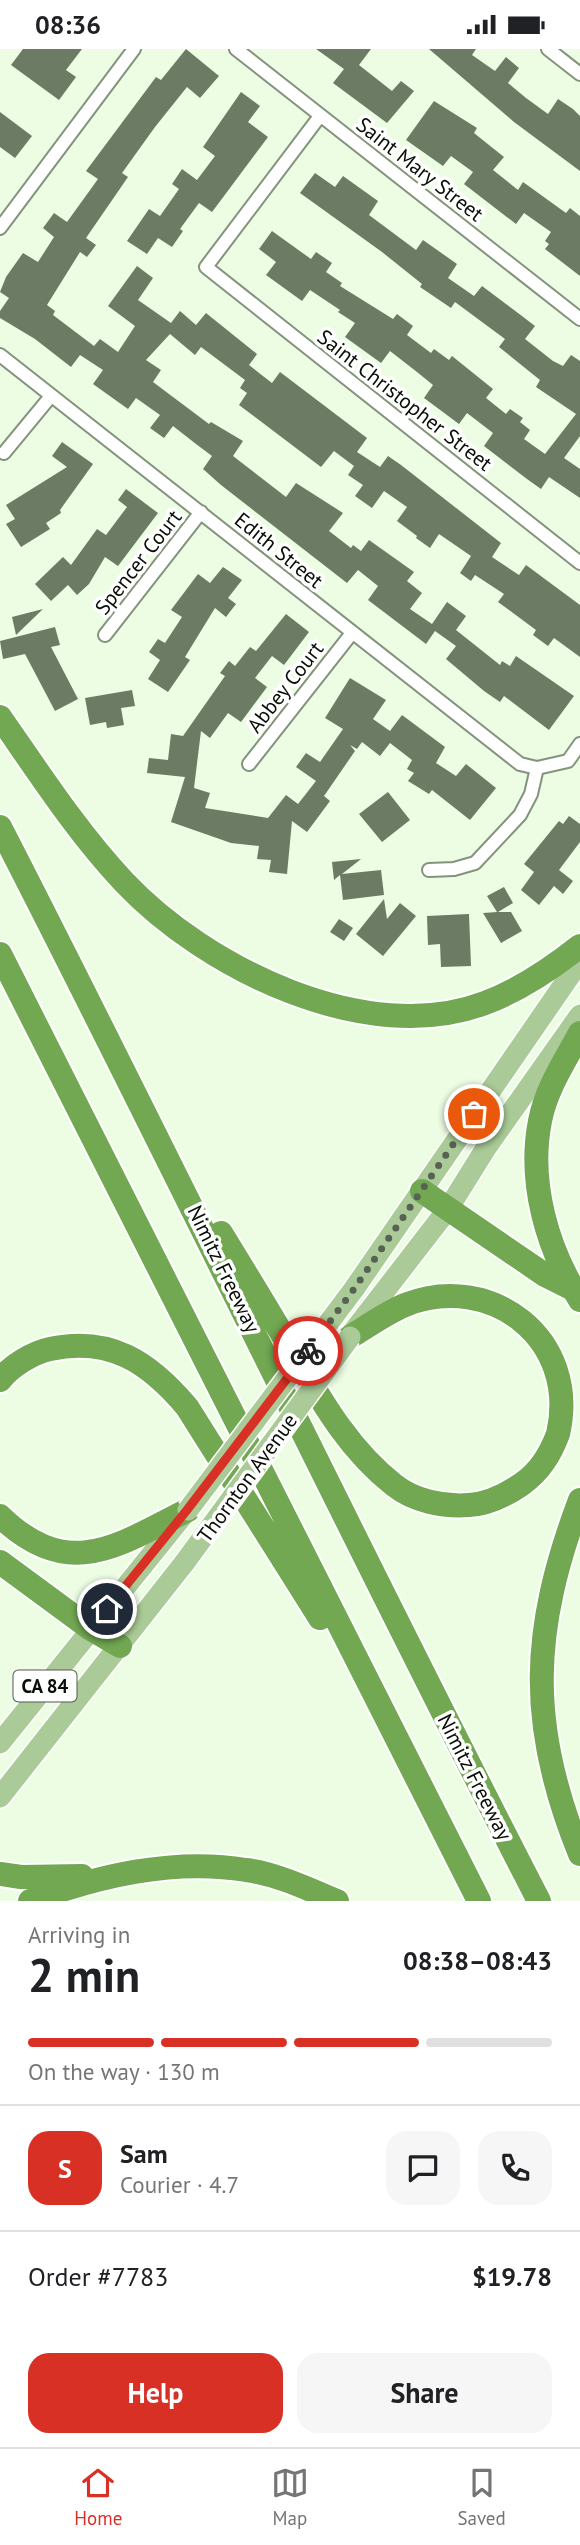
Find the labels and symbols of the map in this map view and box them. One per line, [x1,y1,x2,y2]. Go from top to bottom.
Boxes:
street label: Saint Mary Street [351,111,489,227]
street label: Saint Christopher Street [312,323,498,477]
street label: Spencer Court [89,504,187,620]
street label: Edith Street [229,506,329,594]
street label: Abbey Court [241,636,329,738]
pin [444,1084,504,1144]
street label: Nimitz Freeway [182,1201,267,1337]
courier [273,1316,343,1386]
street label: Thornton Avenue [191,1408,303,1548]
pin [77,1579,137,1639]
road number: CA 84 [14,1671,76,1701]
street label: Nimitz Freeway [432,1709,519,1845]

